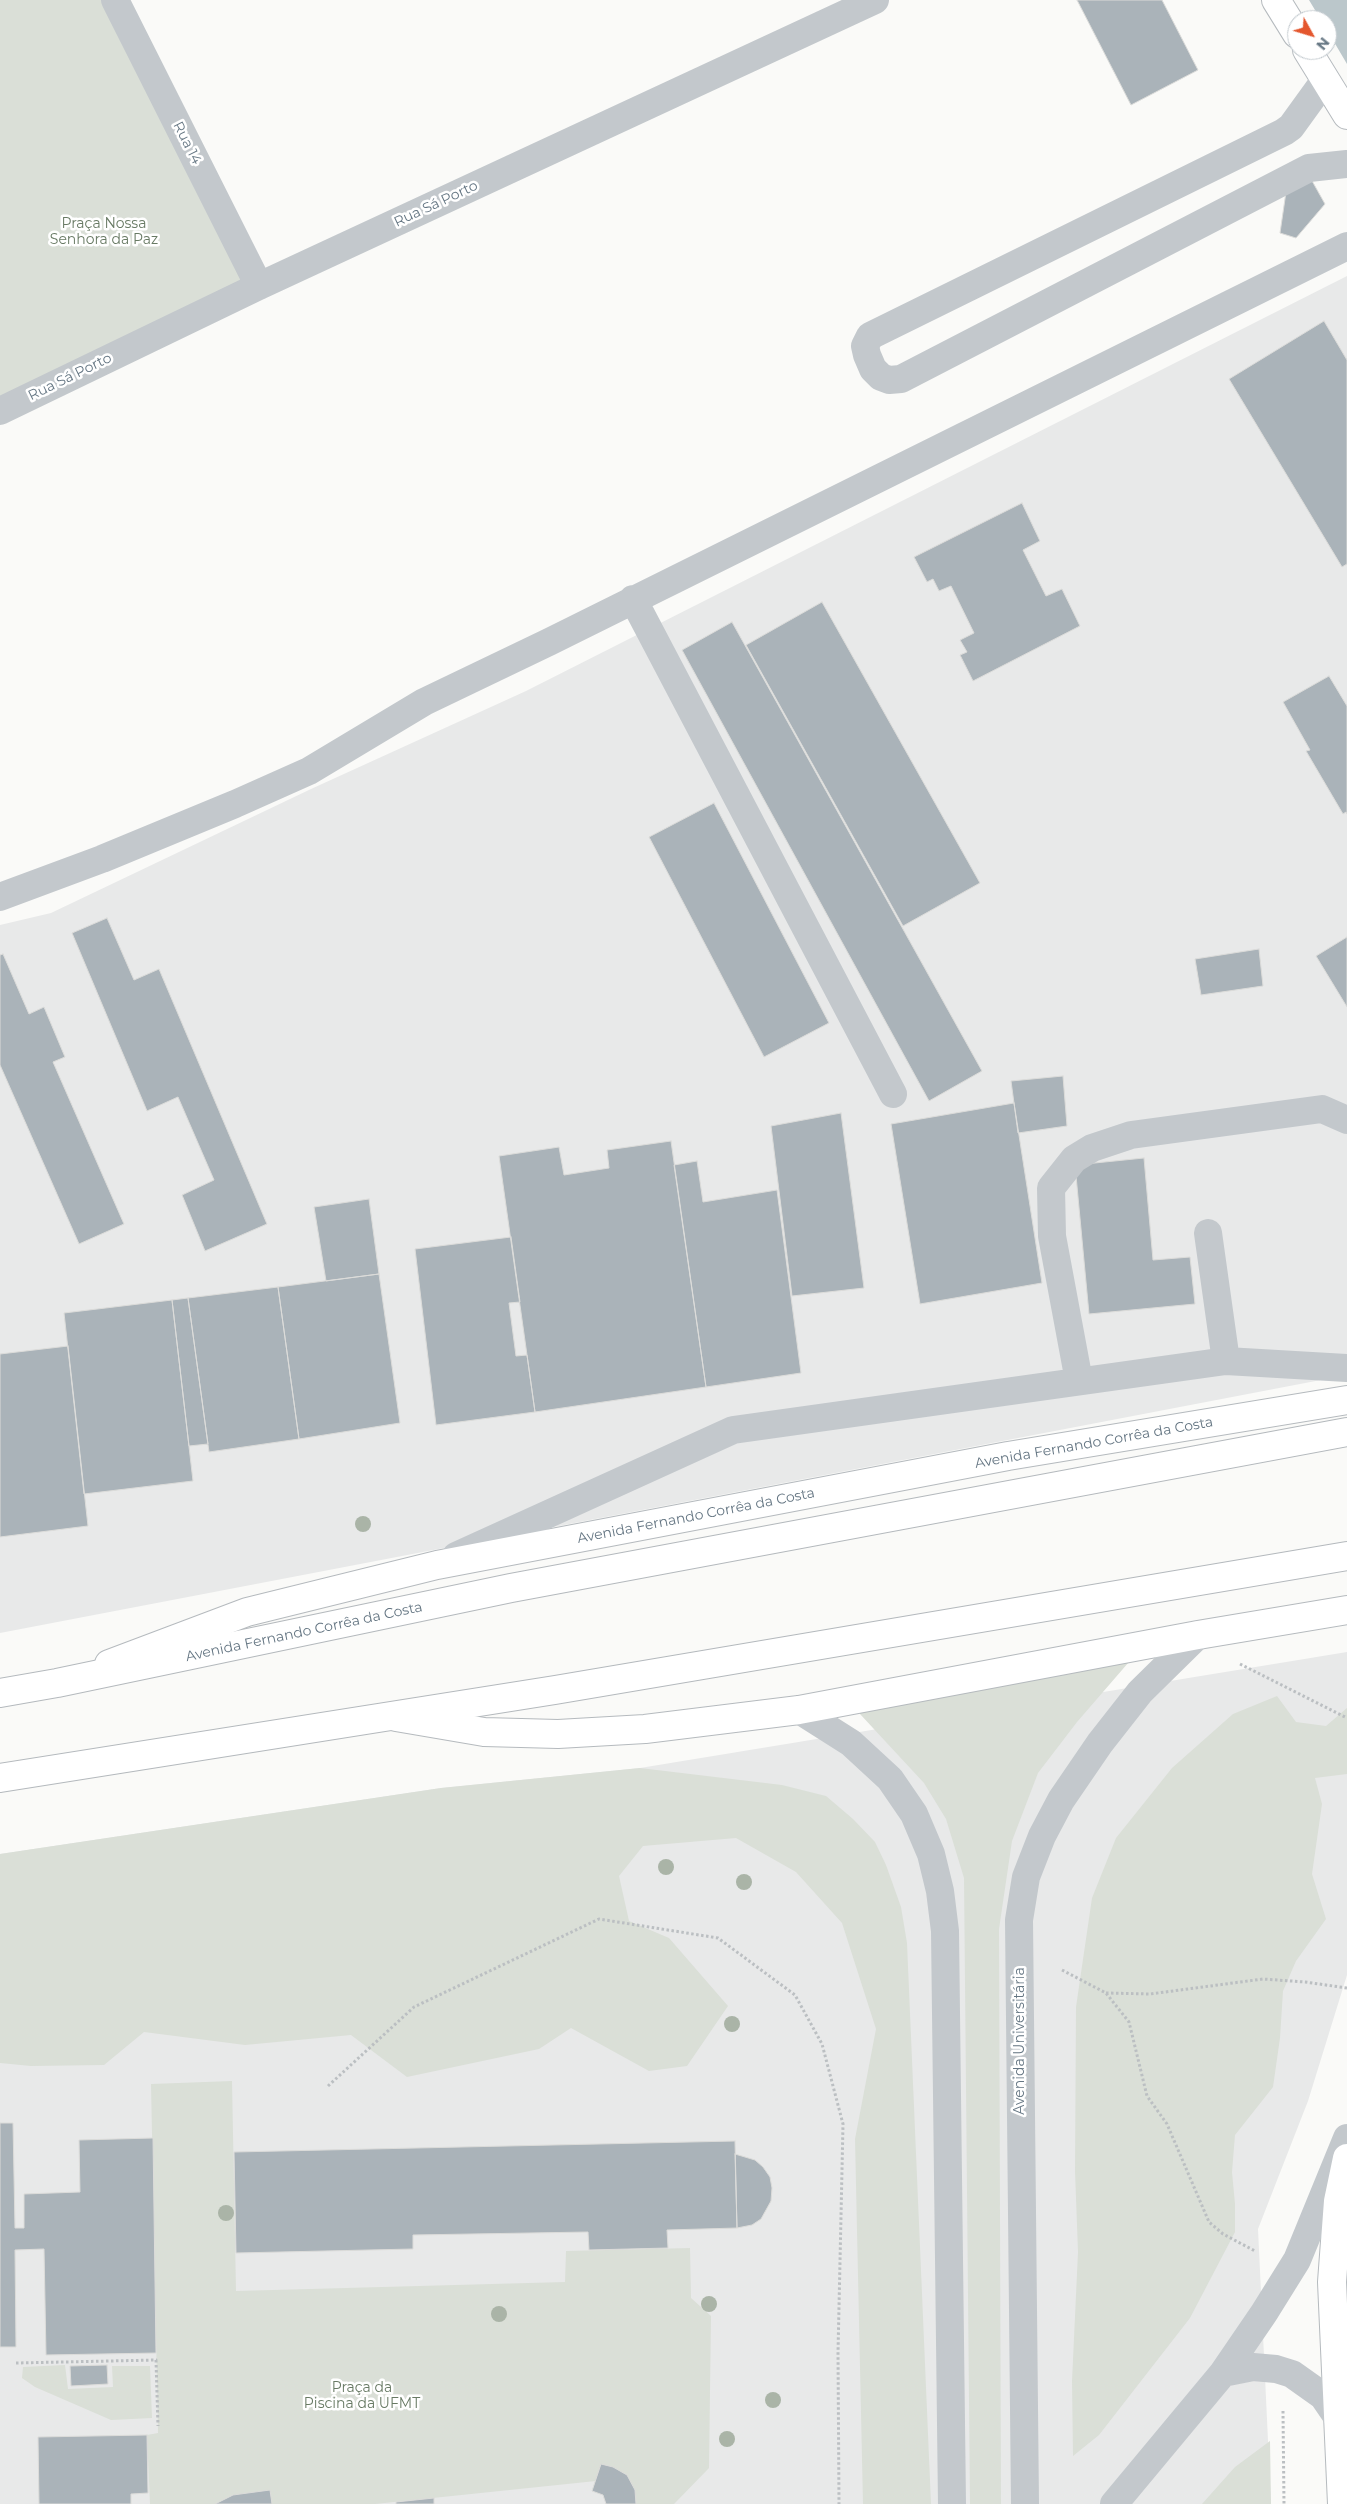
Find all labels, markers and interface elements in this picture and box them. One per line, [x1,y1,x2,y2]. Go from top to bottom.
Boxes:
north arrow [1287,10,1337,60]
text: N [1312,34,1333,54]
street label: Rua 14 [169,119,205,167]
street label: Rua Sá Porto [391,177,481,231]
park label: Praça Nossa Senhora da Paz [50,216,158,248]
street label: Rua Sá Porto [26,350,114,404]
street label: Avenida Fernando Corrêa da Costa [974,1414,1214,1472]
street label: Avenida Fernando Corrêa da Costa [576,1485,816,1547]
street label: Avenida Fernando Corrêa da Costa [184,1599,424,1665]
street label: Avenida Universitária [1012,1967,1028,2115]
park label: Praça da Piscina da UFMT [304,2380,420,2412]

